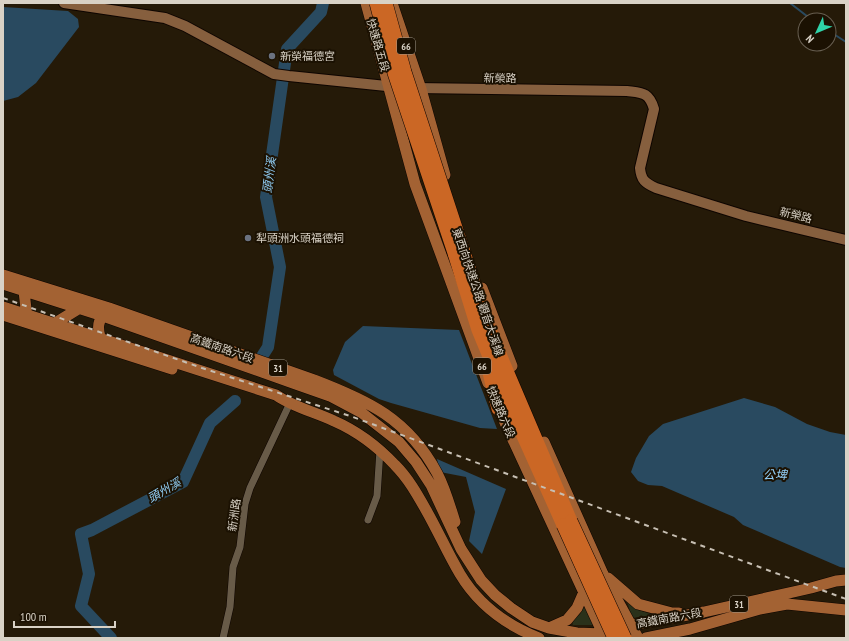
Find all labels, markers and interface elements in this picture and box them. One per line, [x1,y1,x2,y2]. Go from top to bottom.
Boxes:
north arrow [797,12,837,52]
street label: 快速路五段 [364,17,392,73]
text: N [803,32,817,46]
road number: 66 [397,38,415,54]
place label: 新榮福德宮 [280,49,335,63]
marker: 新榮福德宮 [267,51,277,61]
street label: 新榮路 [483,71,517,85]
water label: 頭州溪 [259,154,279,194]
street label: 新榮路 [778,204,814,226]
street label: 東西向快速公路 觀音大溪線 [450,226,506,358]
place label: 犁頭洲水頭福德祠 [256,231,344,245]
marker: 犁頭洲水頭福德祠 [243,233,253,243]
street label: 高鐵南路六段 [189,331,255,365]
road number: 66 [473,358,491,374]
road number: 31 [269,360,287,376]
street label: 快速路六段 [484,384,518,440]
water label: 公埤 [763,467,789,482]
water label: 頭州溪 [145,474,185,505]
street label: 新洲路 [225,498,243,532]
road number: 31 [730,596,748,612]
scale bar [14,603,115,629]
street label: 高鐵南路六段 [635,605,703,631]
text: 100 m [20,609,47,624]

